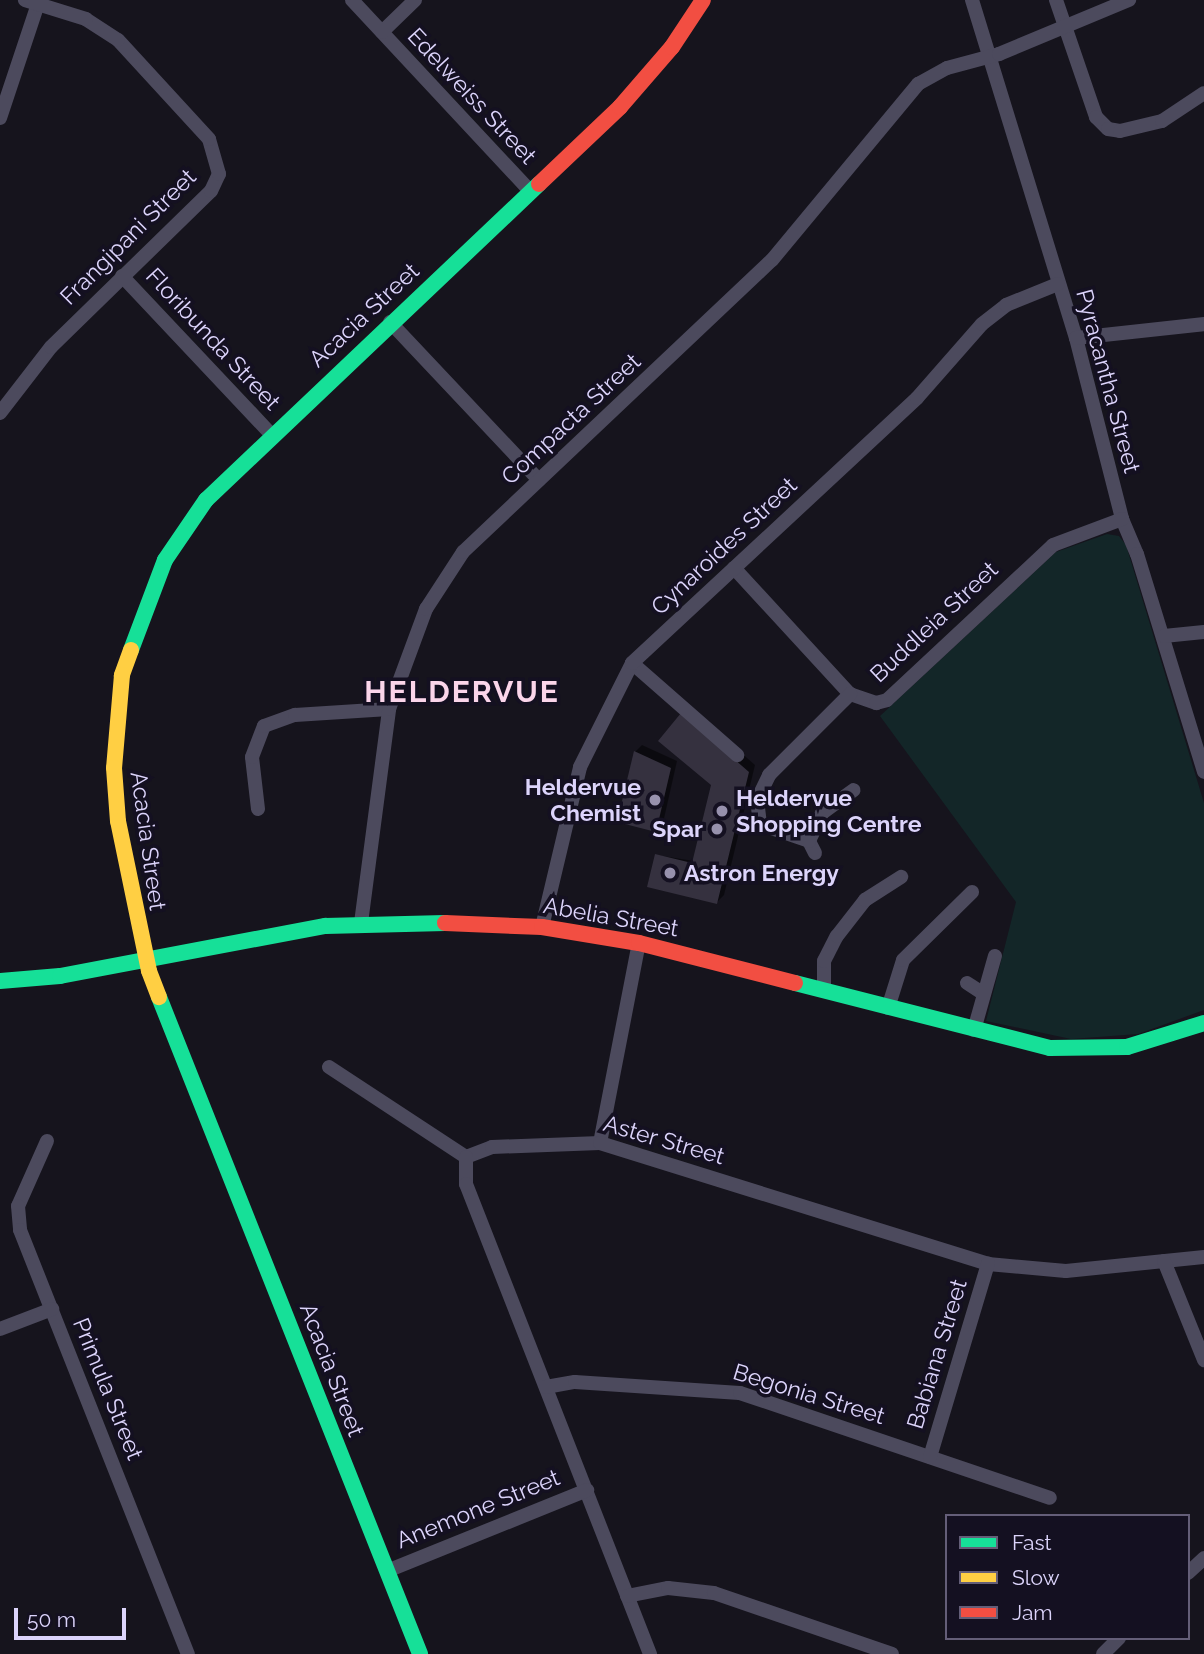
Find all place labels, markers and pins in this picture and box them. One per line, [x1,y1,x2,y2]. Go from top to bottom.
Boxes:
place label: Heldervue Chemist [525,773,641,827]
place label: Heldervue Shopping Centre [736,784,922,838]
marker: Heldervue Chemist [647,792,663,808]
marker: Heldervue Shopping Centre [714,803,730,819]
place label: Spar [652,815,703,843]
marker: Spar [709,821,725,837]
place label: Astron Energy [684,859,839,887]
marker: Astron Energy [662,865,678,881]

